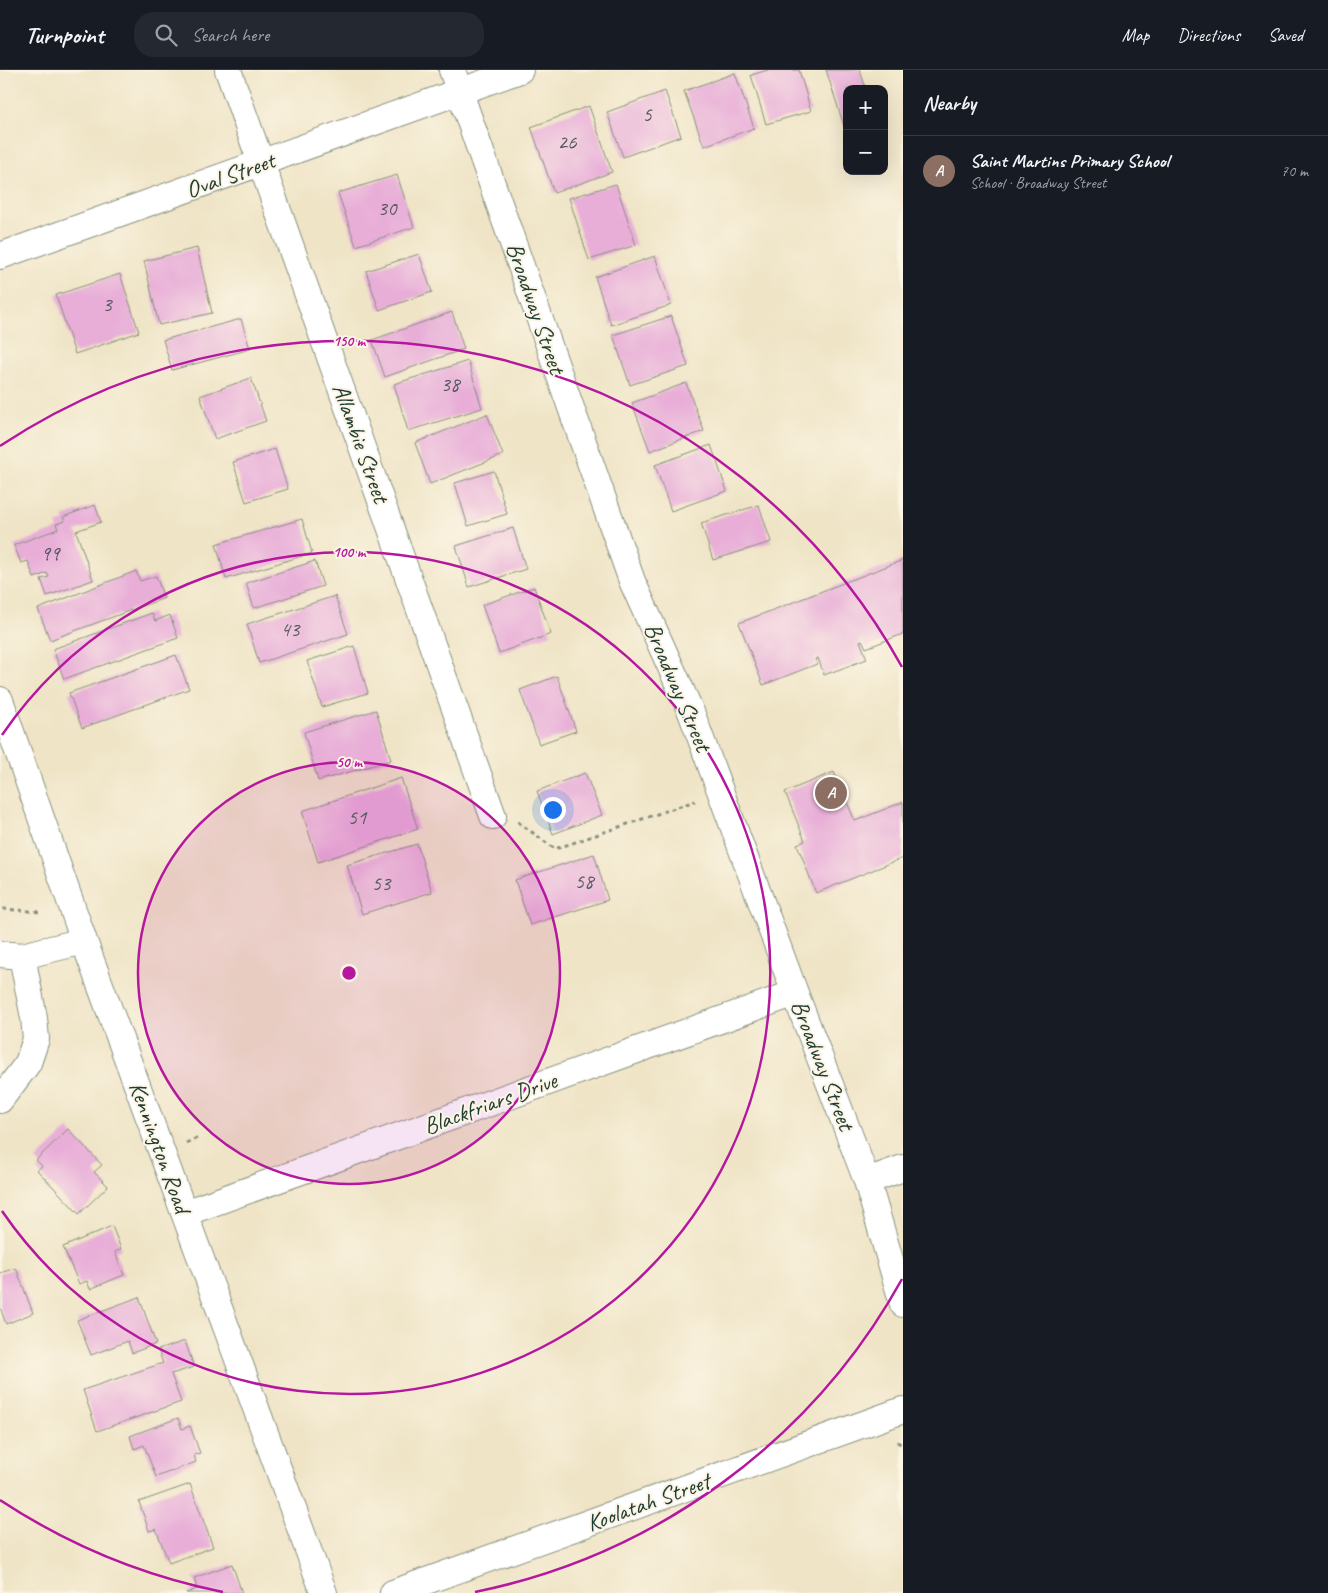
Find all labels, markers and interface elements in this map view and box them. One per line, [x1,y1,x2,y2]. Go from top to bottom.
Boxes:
search box [134,12,484,57]
text: Turnpoint [25,20,104,50]
icon: search [152,21,180,49]
text: Search here [192,23,269,47]
text: Map [1122,24,1149,46]
text: Directions [1177,24,1240,46]
text: Saved [1268,24,1303,46]
map controls [843,85,888,175]
button: + [843,85,888,130]
text: Nearby [923,90,976,116]
house number: 5 [642,101,653,127]
house number: 26 [558,129,577,155]
button: − [843,130,888,175]
street label: Oval Street [181,144,281,205]
text: Saint Martins Primary School [970,149,1169,173]
text: A [935,161,943,181]
text: 70 m [1281,161,1308,181]
text: School · Broadway Street [970,173,1106,193]
house number: 30 [378,195,398,221]
street label: Broadway Street [500,238,573,379]
house number: 3 [102,291,113,317]
text: 150 m [333,332,367,351]
house number: 38 [441,371,462,397]
street label: Allambie Street [326,379,397,509]
house number: 99 [41,540,61,566]
text: 100 m [333,543,367,562]
house number: 43 [281,616,301,642]
street label: Broadway Street [637,618,719,758]
text: 50 m [336,753,363,772]
pin: A [815,774,847,812]
your location [540,797,566,823]
house number: 51 [348,804,368,830]
house number: 58 [575,868,596,894]
house number: 53 [372,870,392,896]
centre of rings [340,964,358,982]
street label: Broadway Street [785,996,862,1136]
street label: Blackfriars Drive [419,1064,563,1141]
street label: Kennington Road [122,1077,199,1220]
street label: Koolatah Street [582,1465,717,1538]

